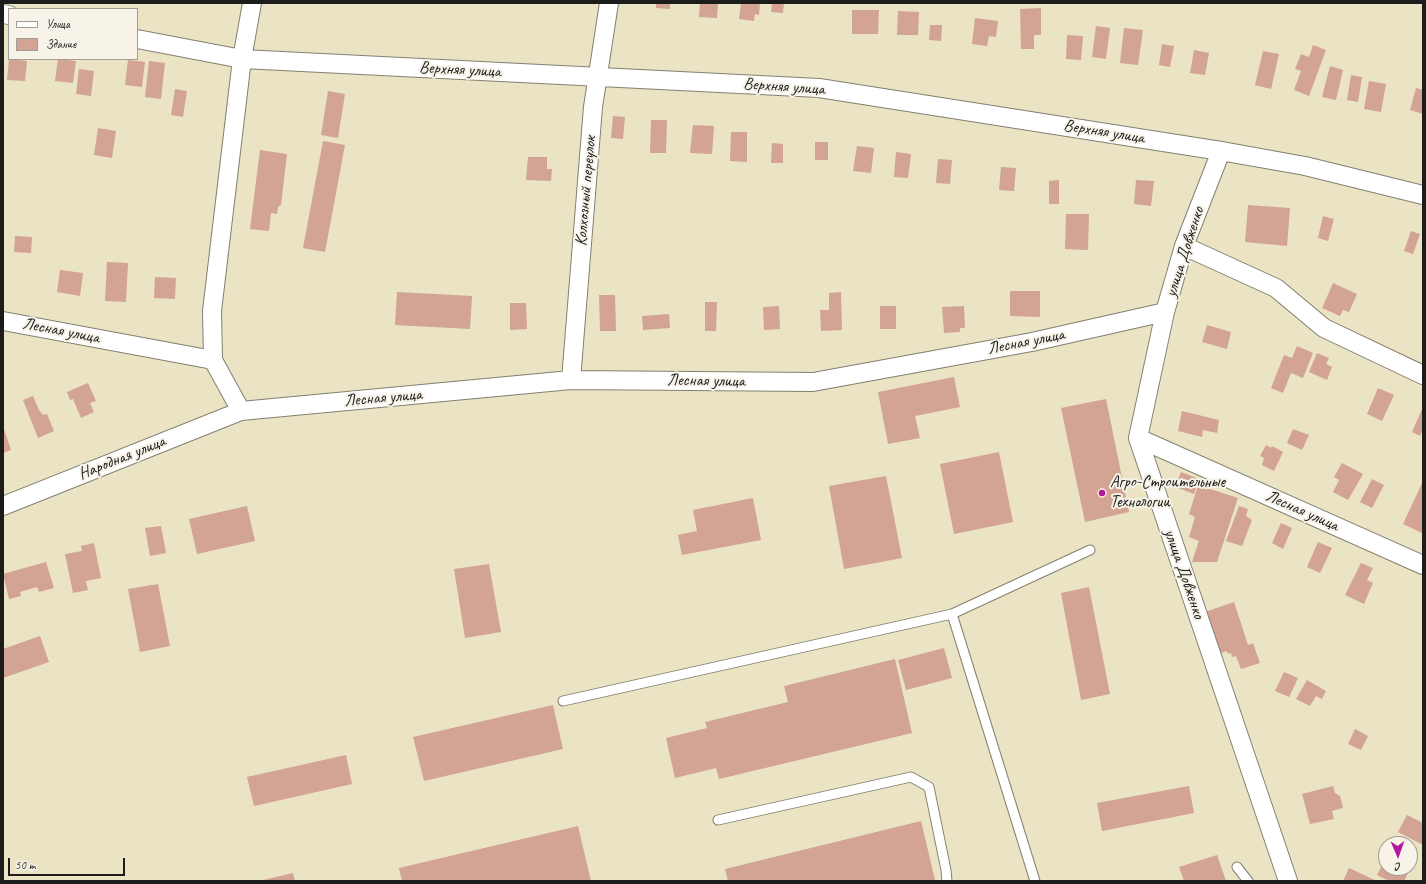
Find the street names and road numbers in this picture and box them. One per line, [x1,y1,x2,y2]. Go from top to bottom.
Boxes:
street label: Верхняя улица [419,58,501,82]
street label: Верхняя улица [743,74,825,100]
street label: Верхняя улица [1062,116,1146,148]
street label: Колхозный переулок [571,135,601,247]
street label: улица Довженко [1161,204,1209,300]
street label: Лесная улица [21,314,101,348]
street label: Лесная улица [986,325,1066,359]
street label: Лесная улица [667,370,745,392]
street label: Лесная улица [343,384,423,412]
street label: Народная улица [76,431,168,485]
street label: Лесная улица [1262,486,1342,536]
street label: улица Довженко [1159,526,1209,622]

